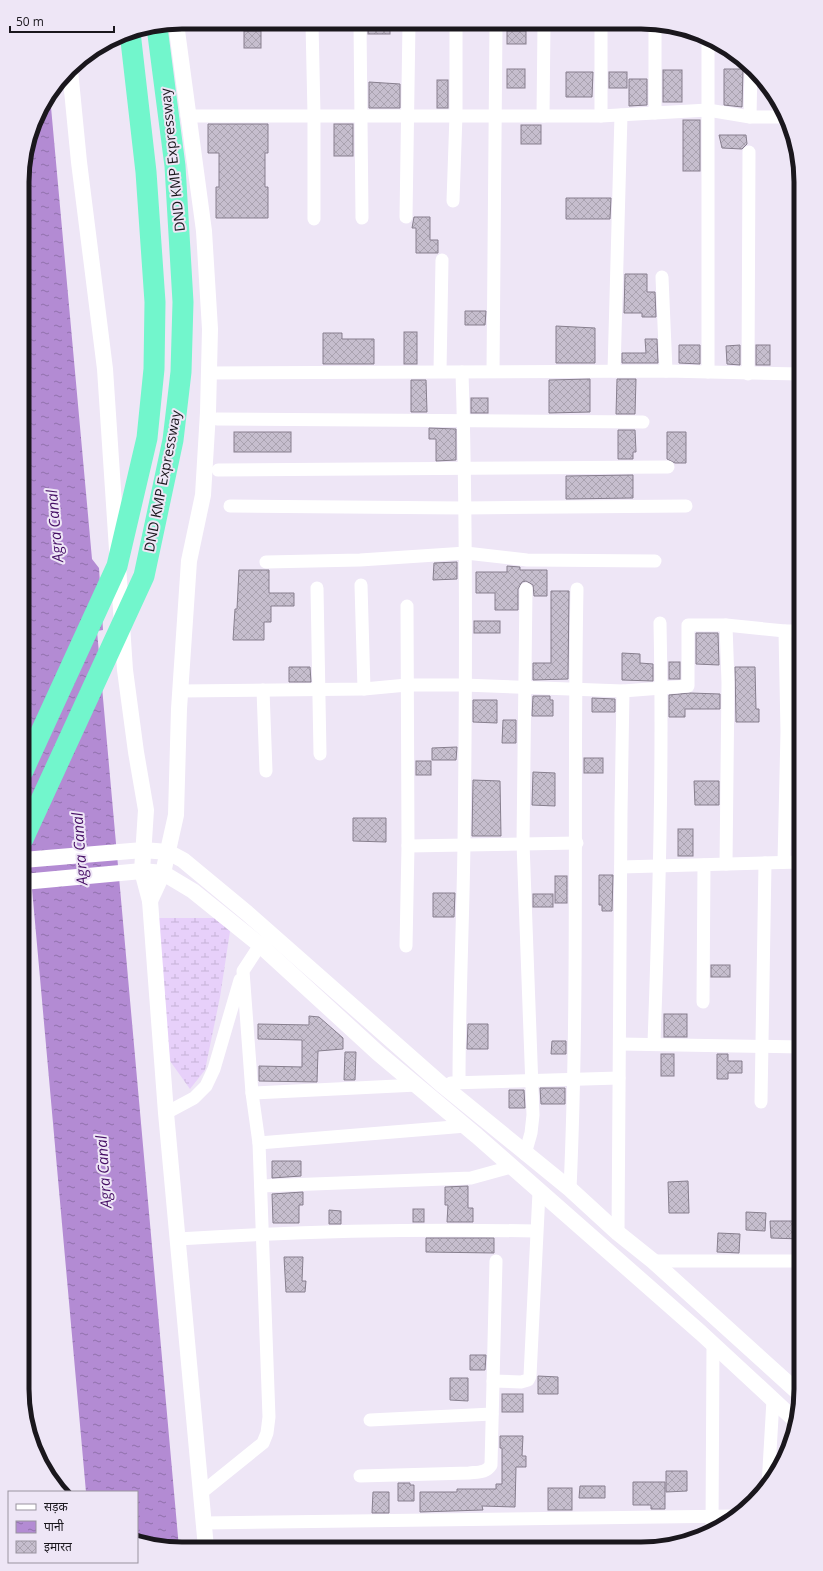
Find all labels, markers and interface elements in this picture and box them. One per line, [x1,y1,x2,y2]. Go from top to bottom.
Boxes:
scale bar [10,8,114,34]
text: 50 m [16,13,44,30]
street label: DND KMP Expressway [155,86,189,233]
street label: DND KMP Expressway [139,408,185,553]
water label: Agra Canal [41,488,67,564]
water label: Agra Canal [66,811,92,887]
water label: Agra Canal [90,1134,116,1210]
legend [8,1491,138,1563]
text: सड़क [44,1498,69,1515]
text: पानी [44,1518,65,1535]
text: इमारत [44,1538,73,1555]

